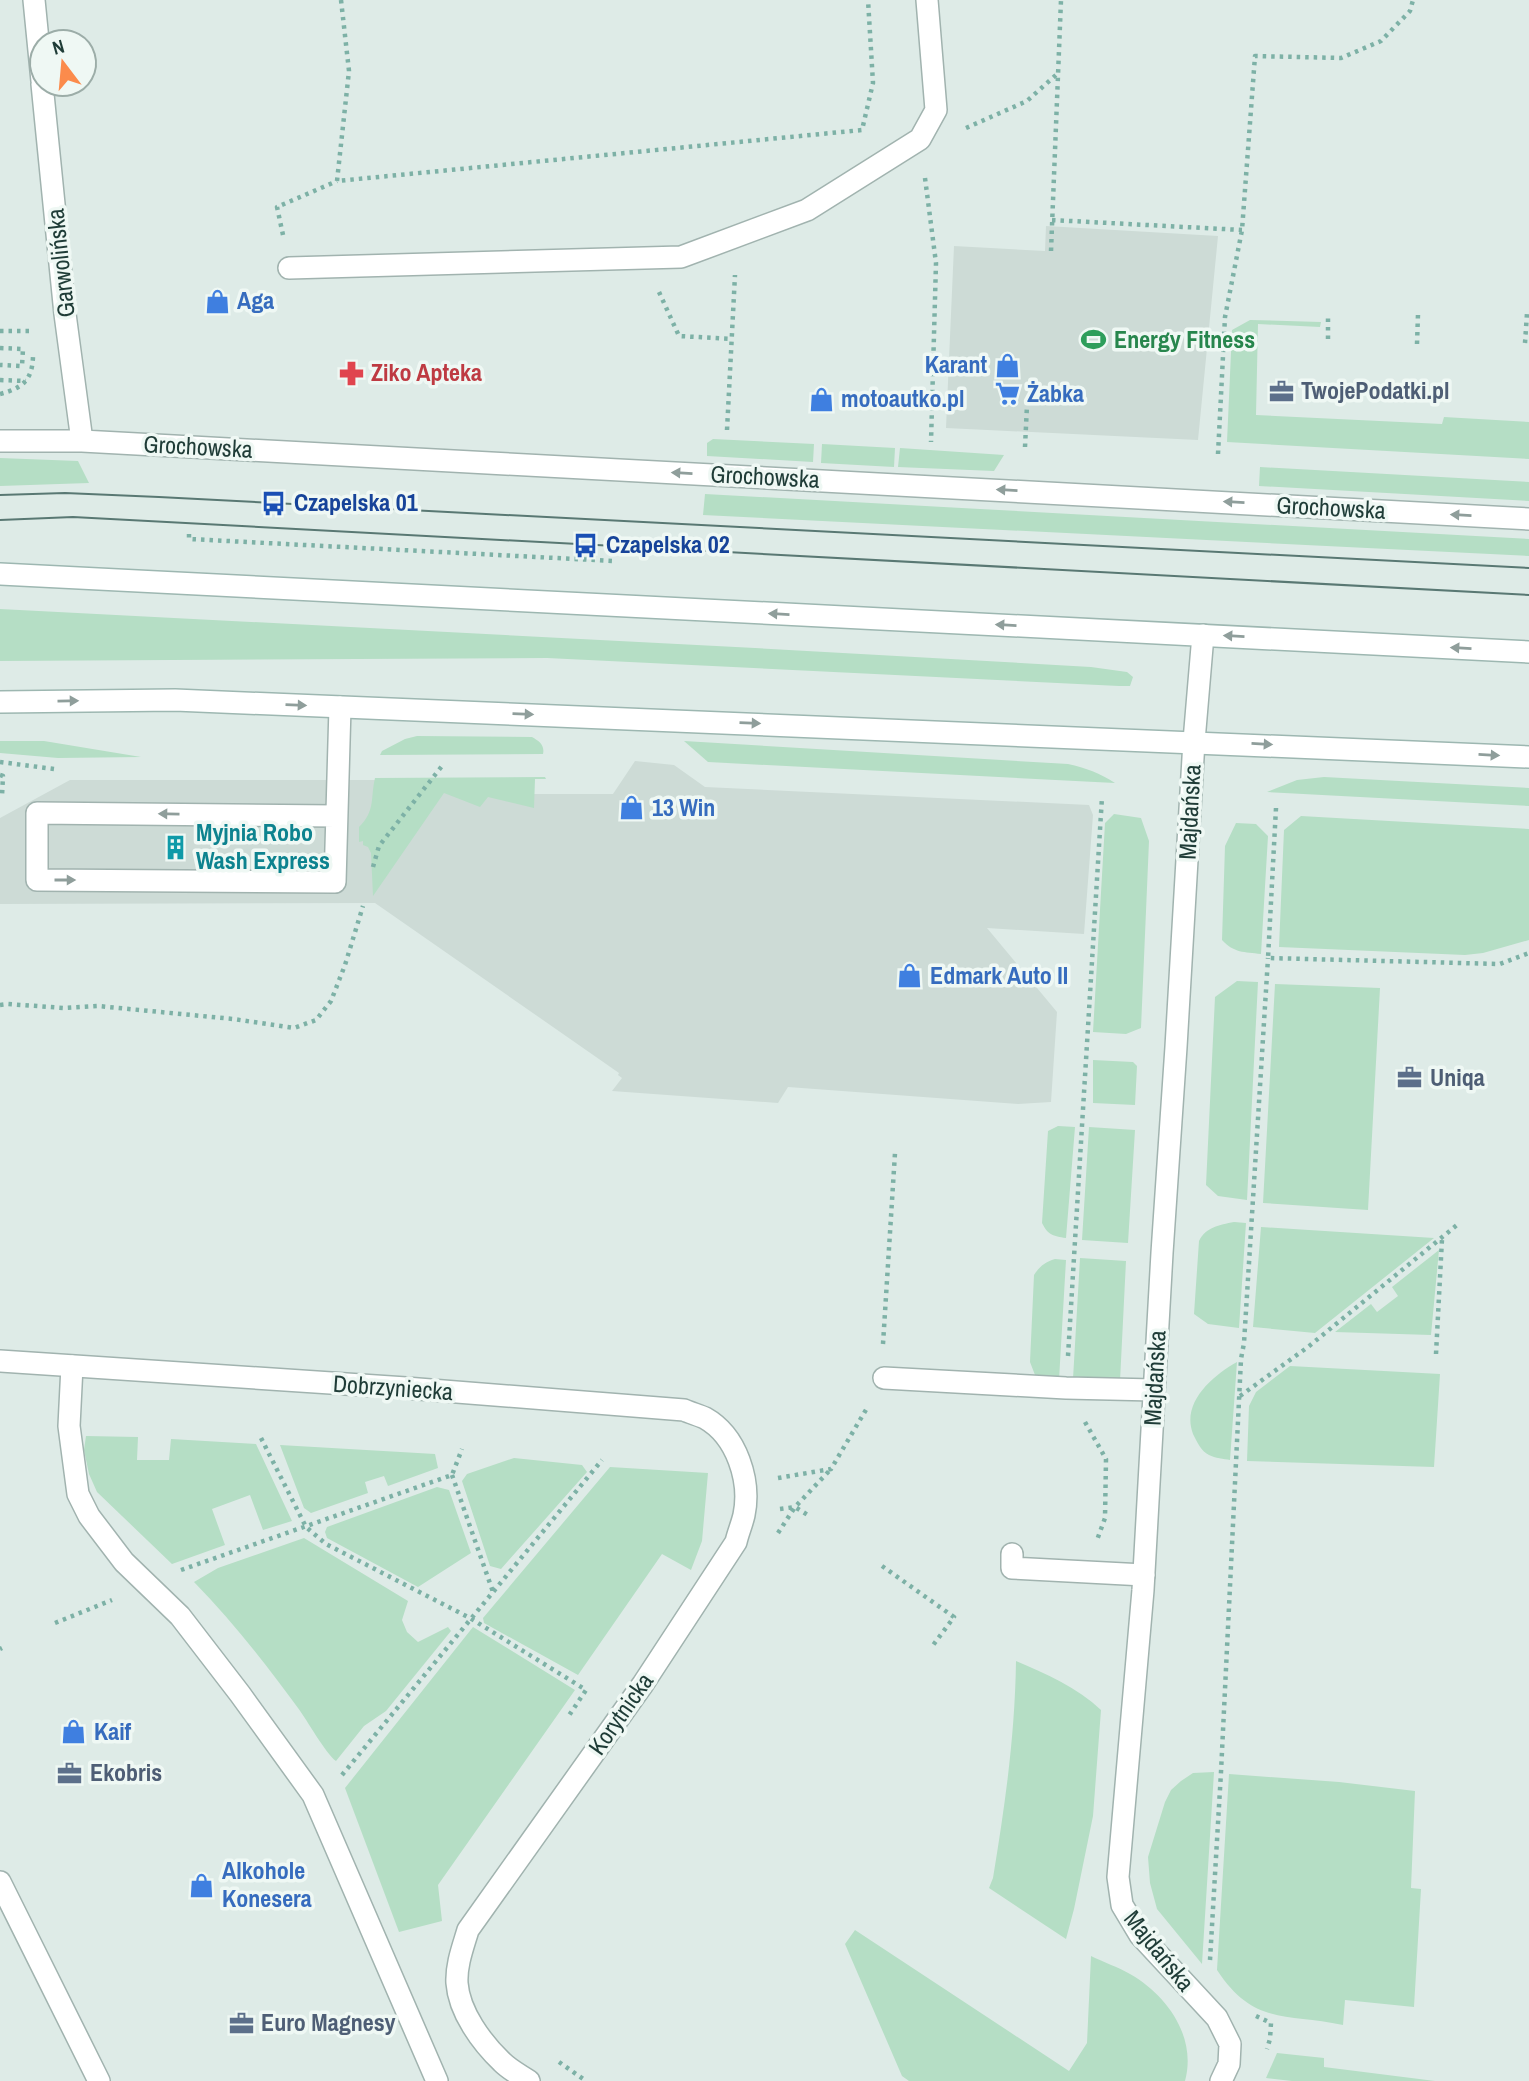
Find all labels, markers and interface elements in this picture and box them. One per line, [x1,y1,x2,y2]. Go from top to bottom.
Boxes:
north arrow [28,28,98,98]
text: N [49,33,67,61]
street label: Garwolińska [38,207,82,319]
place label: Aga [237,284,274,316]
shop icon: Aga [203,287,231,315]
place label: Energy Fitness [1114,323,1255,355]
sports icon: Energy Fitness [1080,326,1108,354]
place label: Karant [925,348,987,380]
shop icon: Karant [993,351,1021,379]
place label: Ziko Apteka [371,356,482,388]
pharmacy icon: Ziko Apteka [337,359,365,387]
place label: TwojePodatki.pl [1301,374,1449,406]
place label: Żabka [1027,377,1084,409]
office icon: TwojePodatki.pl [1267,377,1295,405]
supermarket icon: Żabka [993,380,1021,408]
place label: motoautko.pl [841,382,965,414]
shop icon: motoautko.pl [807,385,835,413]
street label: Grochowska [143,427,254,465]
street label: Grochowska [710,457,821,495]
one-way arrow [670,467,692,478]
one-way arrow [995,484,1017,495]
place label: Czapelska 01 [294,486,418,518]
street label: Grochowska [1276,488,1387,526]
bus stop icon: Czapelska 01 [260,489,288,517]
one-way arrow [1223,497,1245,508]
one-way arrow [1450,510,1472,521]
place label: Czapelska 02 [606,528,730,560]
bus stop icon: Czapelska 02 [572,531,600,559]
one-way arrow [768,608,790,619]
one-way arrow [995,619,1017,630]
one-way arrow [1222,631,1244,642]
one-way arrow [1450,643,1472,654]
one-way arrow [57,695,79,707]
one-way arrow [285,699,307,710]
one-way arrow [512,708,534,719]
one-way arrow [739,718,761,729]
one-way arrow [1251,739,1273,750]
one-way arrow [1478,749,1500,760]
street label: Majdańska [1171,764,1207,860]
place label: 13 Win [652,791,715,823]
shop icon: 13 Win [618,794,646,822]
one-way arrow [158,808,180,820]
place label: Myjnia Robo Wash Express [196,816,330,876]
building icon: Myjnia Robo Wash Express [162,833,190,861]
one-way arrow [54,874,76,886]
place label: Edmark Auto II [930,959,1068,991]
shop icon: Edmark Auto II [896,962,924,990]
place label: Uniqa [1430,1061,1485,1093]
office icon: Uniqa [1396,1064,1424,1092]
street label: Majdańska [1136,1330,1172,1426]
street label: Dobrzyniecka [332,1367,454,1407]
street label: Korytnicka [580,1666,660,1761]
place label: Kaif [94,1715,132,1747]
shop icon: Kaif [60,1718,88,1746]
place label: Ekobris [90,1756,162,1788]
office icon: Ekobris [56,1759,84,1787]
place label: Alkohole Konesera [222,1854,312,1914]
shop icon: Alkohole Konesera [188,1871,216,1899]
street label: Majdańska [1117,1903,1202,1997]
place label: Euro Magnesy [261,2006,396,2038]
office icon: Euro Magnesy [227,2009,255,2037]

